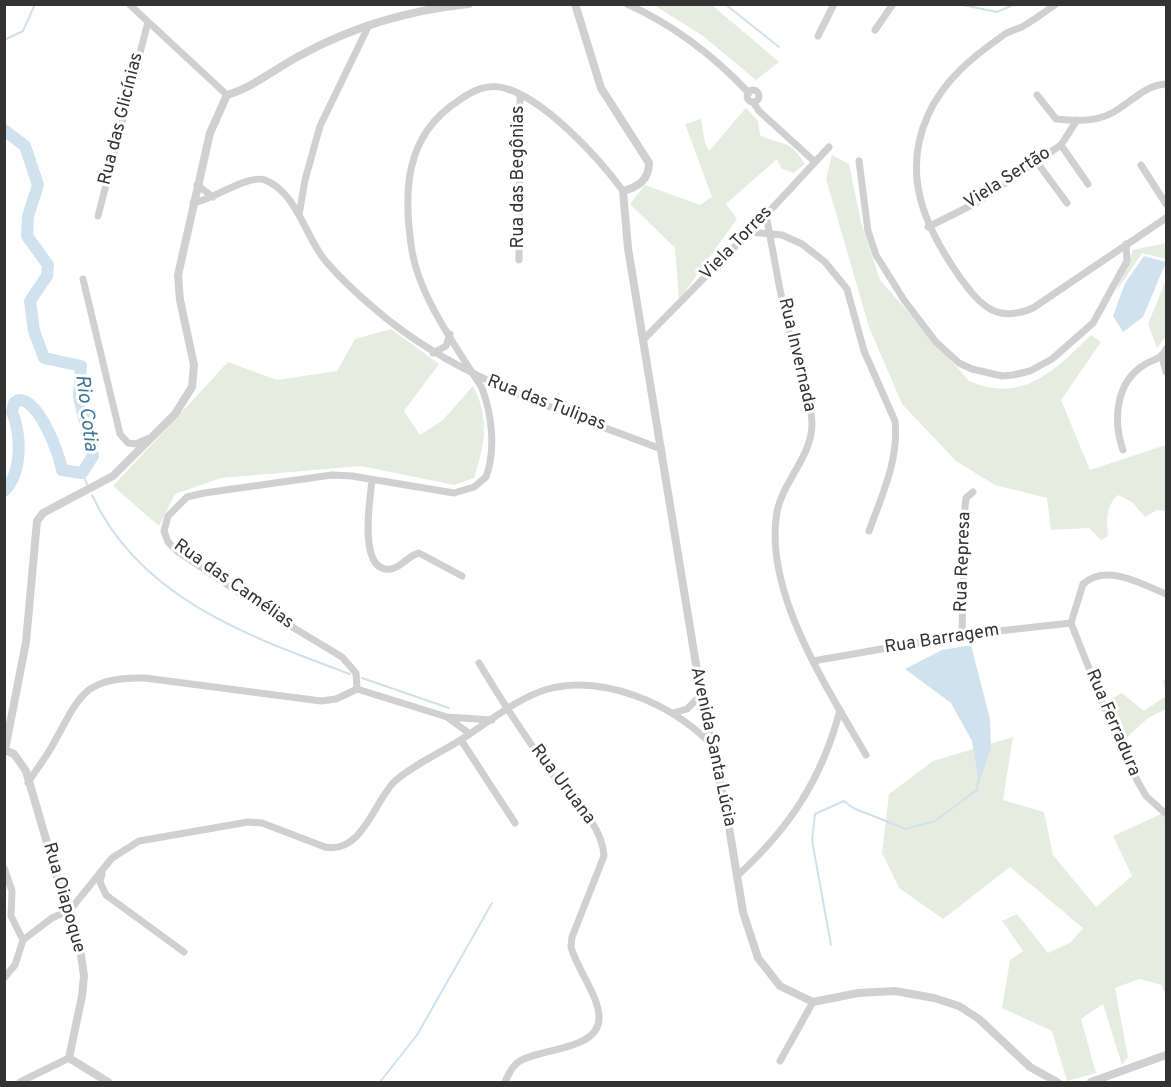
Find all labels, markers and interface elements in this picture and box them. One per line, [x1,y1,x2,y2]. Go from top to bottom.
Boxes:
street label: Rua das Glicínias [95,51,149,187]
street label: Rua das Begônias [508,105,530,249]
street label: Viela Sertão [961,143,1055,215]
street label: Viela Torres [696,202,778,286]
street label: Rua Invernada [772,296,820,414]
street label: Rua das Tulipas [484,371,608,437]
water label: Rio Cotia [68,373,102,453]
street label: Rua Represa [951,511,977,613]
street label: Rua das Camélias [169,536,297,634]
street label: Rua Barragem [883,620,1001,660]
street label: Avenida Santa Lúcia [685,665,739,829]
street label: Rua Ferradura [1080,666,1144,780]
street label: Rua Uruana [525,741,599,829]
street label: Rua Oiapoque [37,840,89,956]

